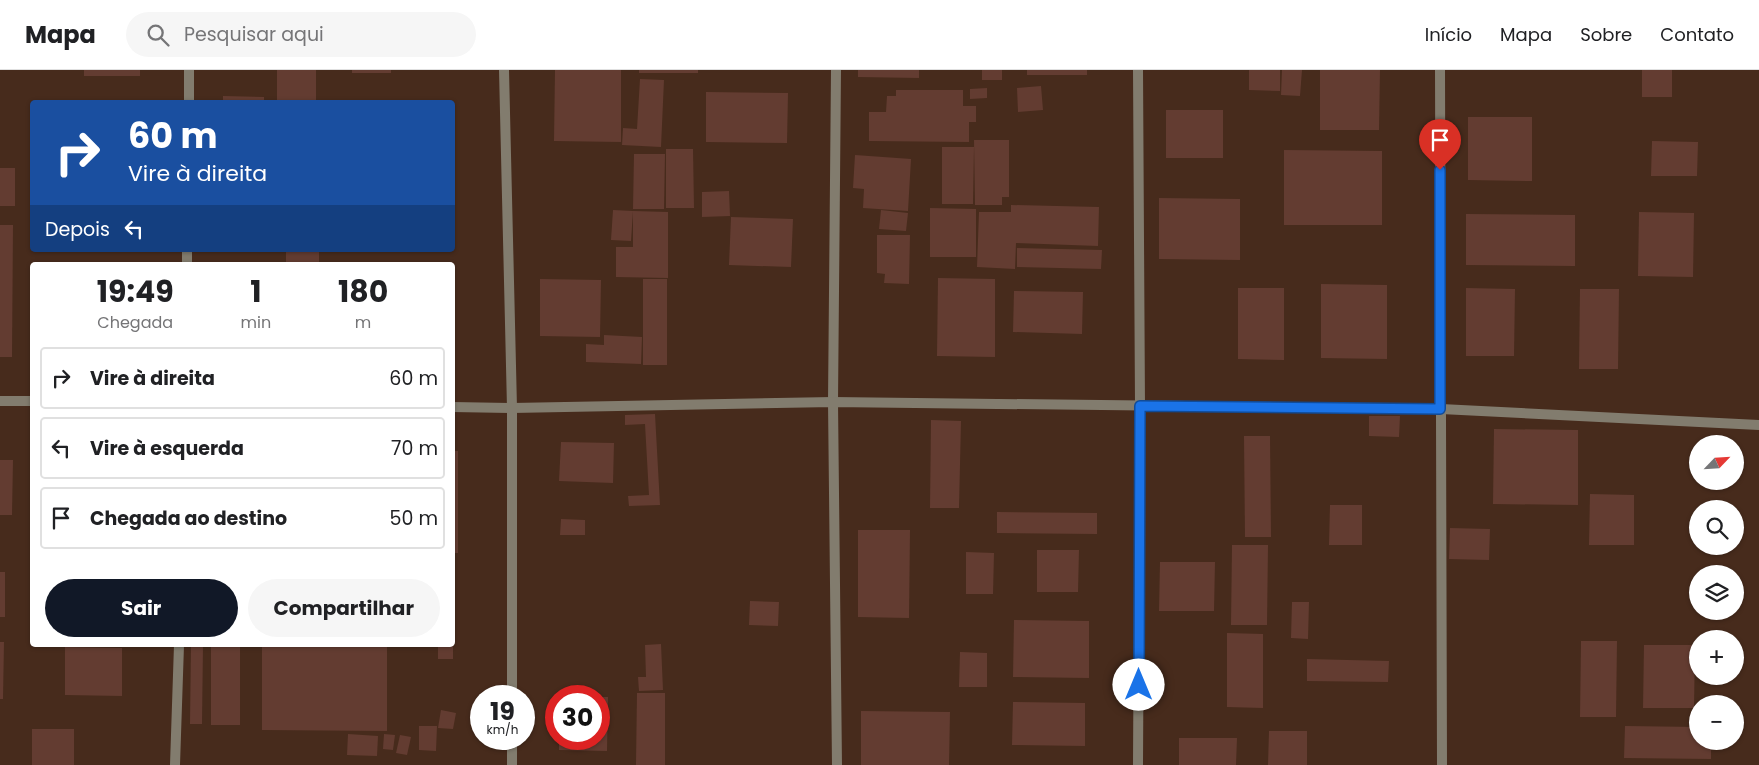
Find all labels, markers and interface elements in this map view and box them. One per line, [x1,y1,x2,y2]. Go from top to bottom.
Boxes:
search box [126,12,476,57]
text: Mapa [25,18,96,51]
icon: search [144,21,172,49]
text: Pesquisar aqui [184,21,324,48]
text: Início [1425,22,1472,47]
text: Mapa [1500,22,1552,47]
text: Sobre [1580,22,1632,47]
text: Contato [1660,22,1734,47]
text: 60 m [128,111,218,160]
pin [1419,119,1461,170]
icon: right [45,120,110,185]
icon: arrive [1426,126,1454,154]
text: Vire à direita [128,158,267,189]
icon: left [120,215,148,243]
text: Depois [45,216,110,243]
text: 19:49 [97,270,174,313]
text: 1 [250,270,261,313]
text: 180 [338,270,388,313]
text: Chegada [97,311,173,334]
text: min [241,311,271,334]
text: m [355,311,371,334]
icon: right [47,364,75,392]
text: Vire à direita [90,365,215,392]
text: 60 m [389,365,438,392]
icon: left [47,434,75,462]
text: Vire à esquerda [90,435,244,462]
text: 70 m [391,435,438,462]
north arrow [1689,435,1744,490]
map controls [1689,435,1744,750]
button: search [1689,500,1744,555]
icon: arrive [47,504,75,532]
text: Chegada ao destino [90,505,287,532]
text: 50 m [389,505,438,532]
button: layers [1689,565,1744,620]
button: Sair [45,579,238,637]
button: Compartilhar [248,579,440,637]
button: + [1689,630,1744,685]
position arrow [1112,658,1164,710]
speed limit sign: 30 [545,685,610,750]
text: 19 [490,694,515,729]
button: − [1689,695,1744,750]
text: km/h [487,721,518,738]

